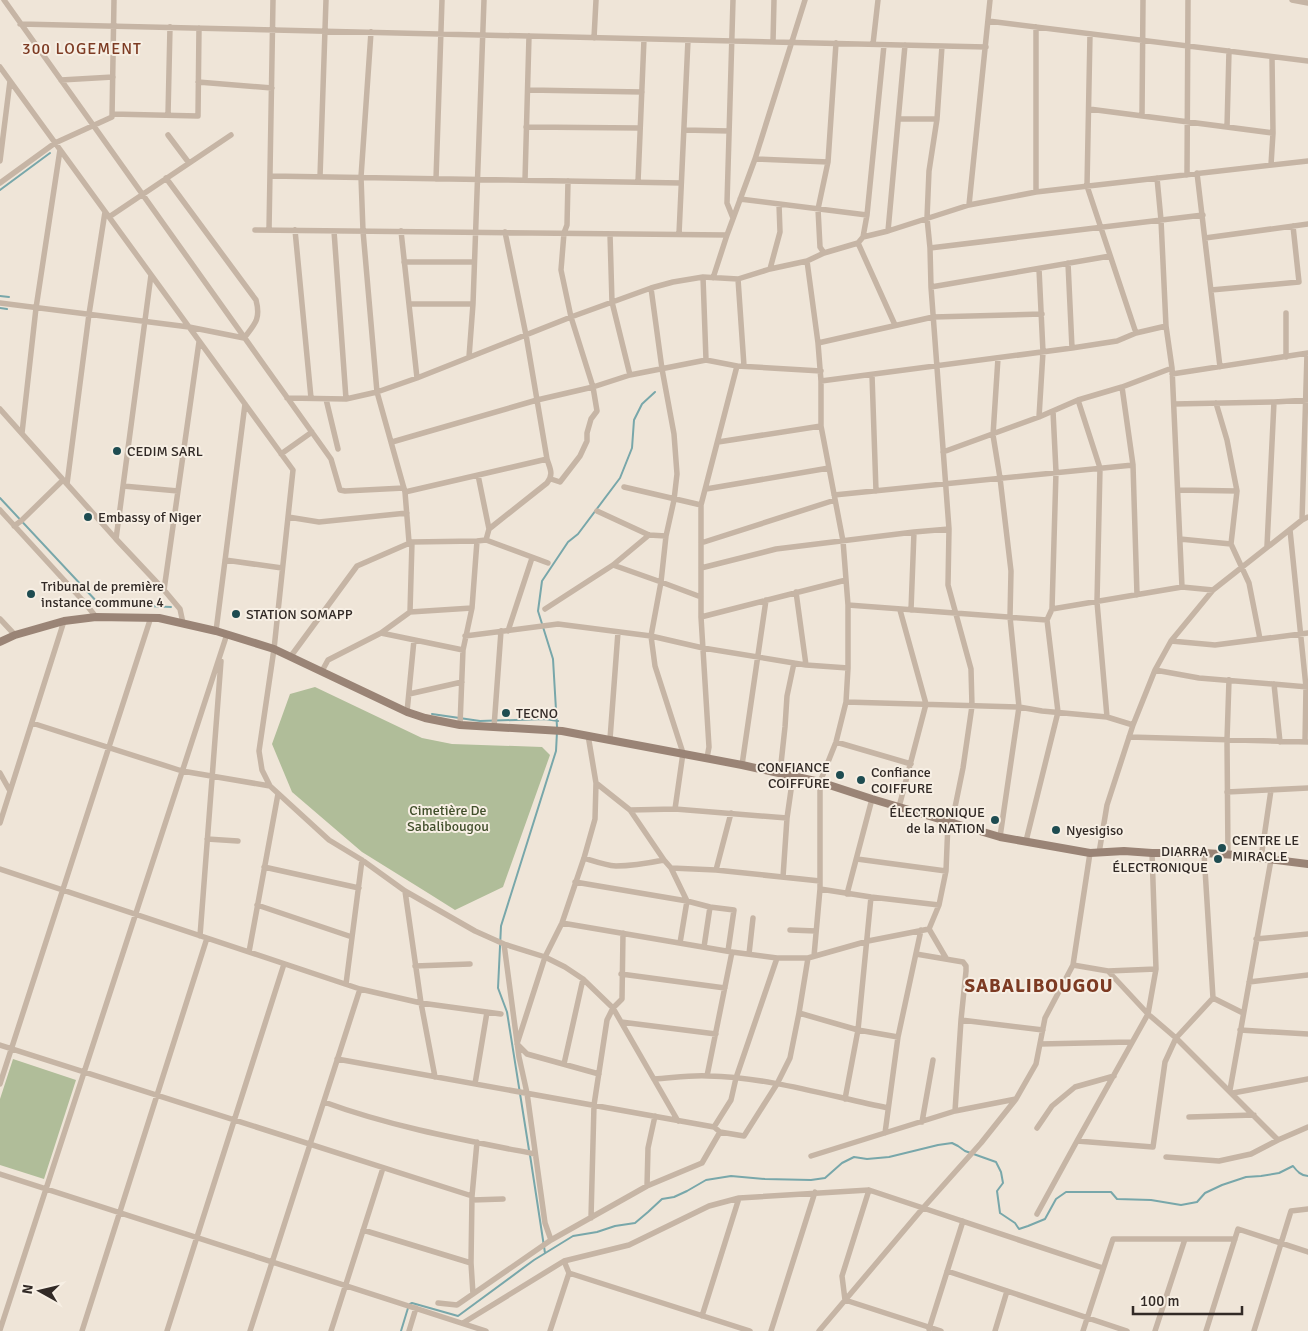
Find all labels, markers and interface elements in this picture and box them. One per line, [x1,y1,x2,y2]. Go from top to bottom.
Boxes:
district label: 300 LOGEMENT [22,39,142,59]
place label: CEDIM SARL [127,443,203,460]
marker: CEDIM SARL [111,445,123,457]
place label: Embassy of Niger [98,509,202,526]
marker: Embassy of Niger [82,511,94,523]
place label: Tribunal de première instance commune 4 [41,578,164,611]
marker: Tribunal de première instance commune 4 [25,588,37,600]
place label: STATION SOMAPP [246,606,353,623]
marker: STATION SOMAPP [230,608,242,620]
place label: TECNO [516,705,558,722]
marker: TECNO [500,707,512,719]
place label: CONFIANCE COIFFURE [757,759,830,792]
place label: Confiance COIFFURE [871,764,933,797]
marker: CONFIANCE COIFFURE [834,769,846,781]
marker: Confiance COIFFURE [855,774,867,786]
park label: Cimetière De Sabalibougou [407,802,489,835]
place label: ÉLECTRONIQUE de la NATION [889,804,985,837]
marker: ÉLECTRONIQUE de la NATION [989,814,1001,826]
place label: Nyesigiso [1066,822,1123,839]
marker: Nyesigiso [1050,824,1062,836]
place label: CENTRE LE MIRACLE [1232,832,1299,865]
marker: CENTRE LE MIRACLE [1216,842,1228,854]
place label: DIARRA ÉLECTRONIQUE [1112,843,1208,876]
marker: DIARRA ÉLECTRONIQUE [1212,853,1224,865]
district label: SABALIBOUGOU [964,974,1114,998]
north arrow [15,1266,65,1316]
text: N [19,1283,37,1295]
scale bar [1133,1284,1242,1316]
text: 100 m [1140,1292,1180,1310]

